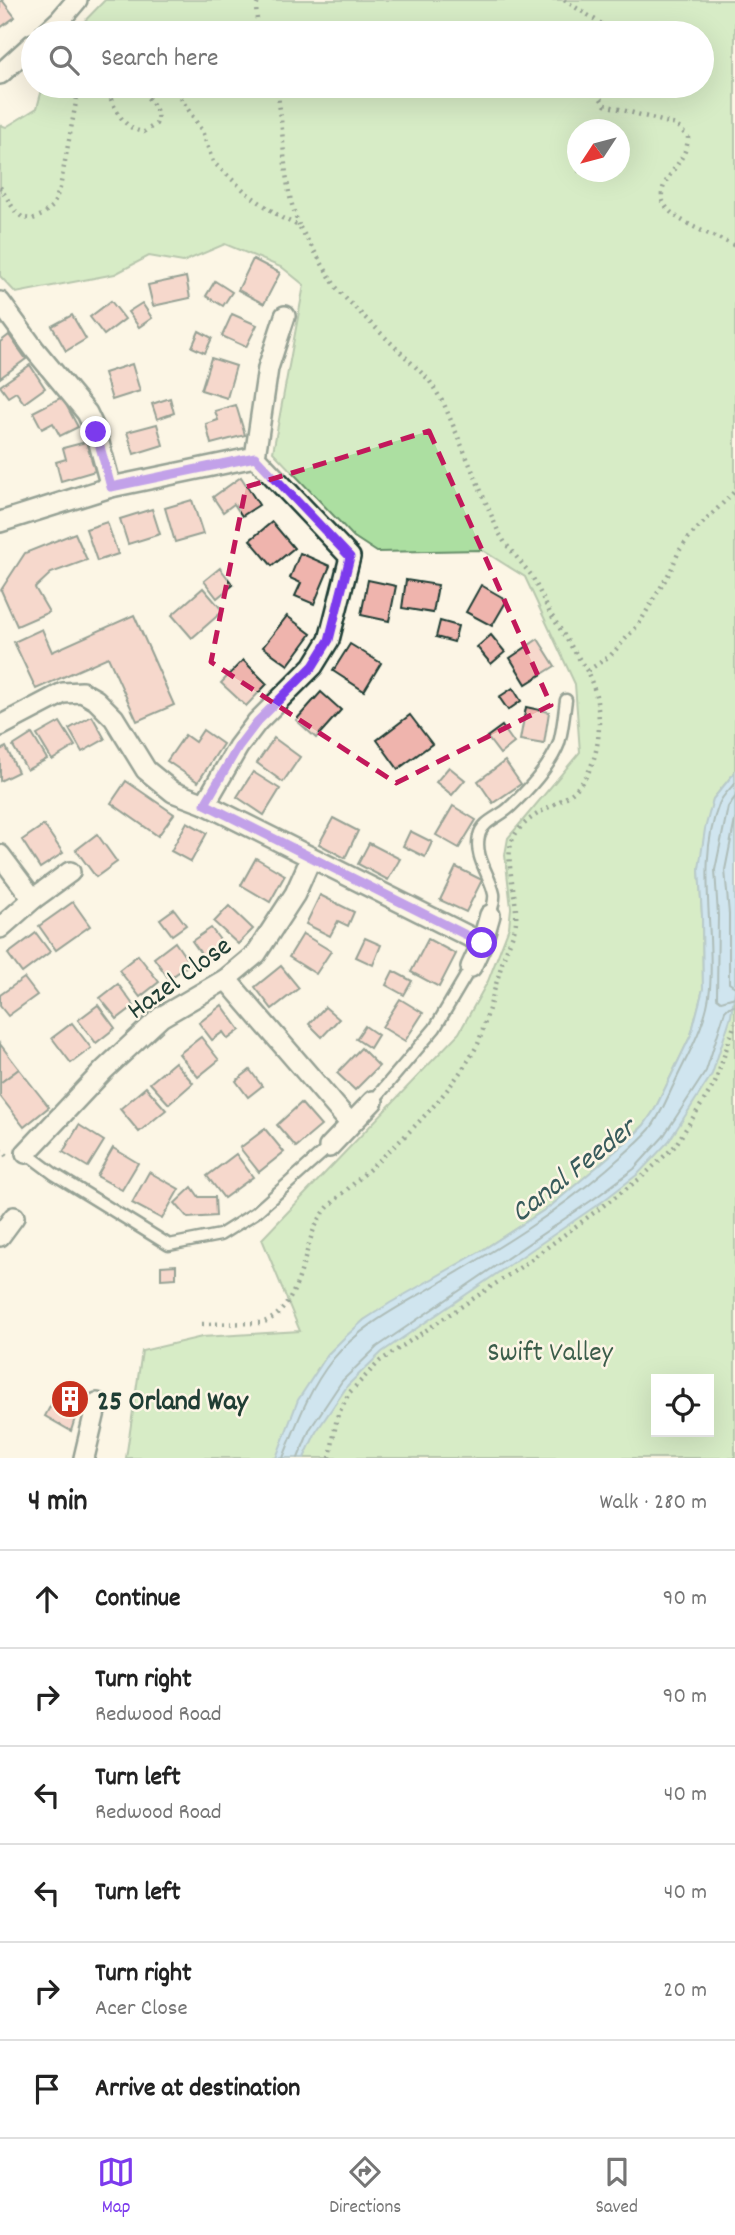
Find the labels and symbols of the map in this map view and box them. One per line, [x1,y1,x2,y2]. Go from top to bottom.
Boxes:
north arrow [567,119,630,182]
route end [80,416,111,447]
route start [466,927,497,958]
street label: Hazel Close [120,928,241,1032]
water label: Canal Feeder [503,1108,649,1235]
park label: Swift Valley [487,1335,614,1375]
building icon: 25 Orland Way [49,1378,91,1420]
place label: 25 Orland Way [97,1384,250,1424]

